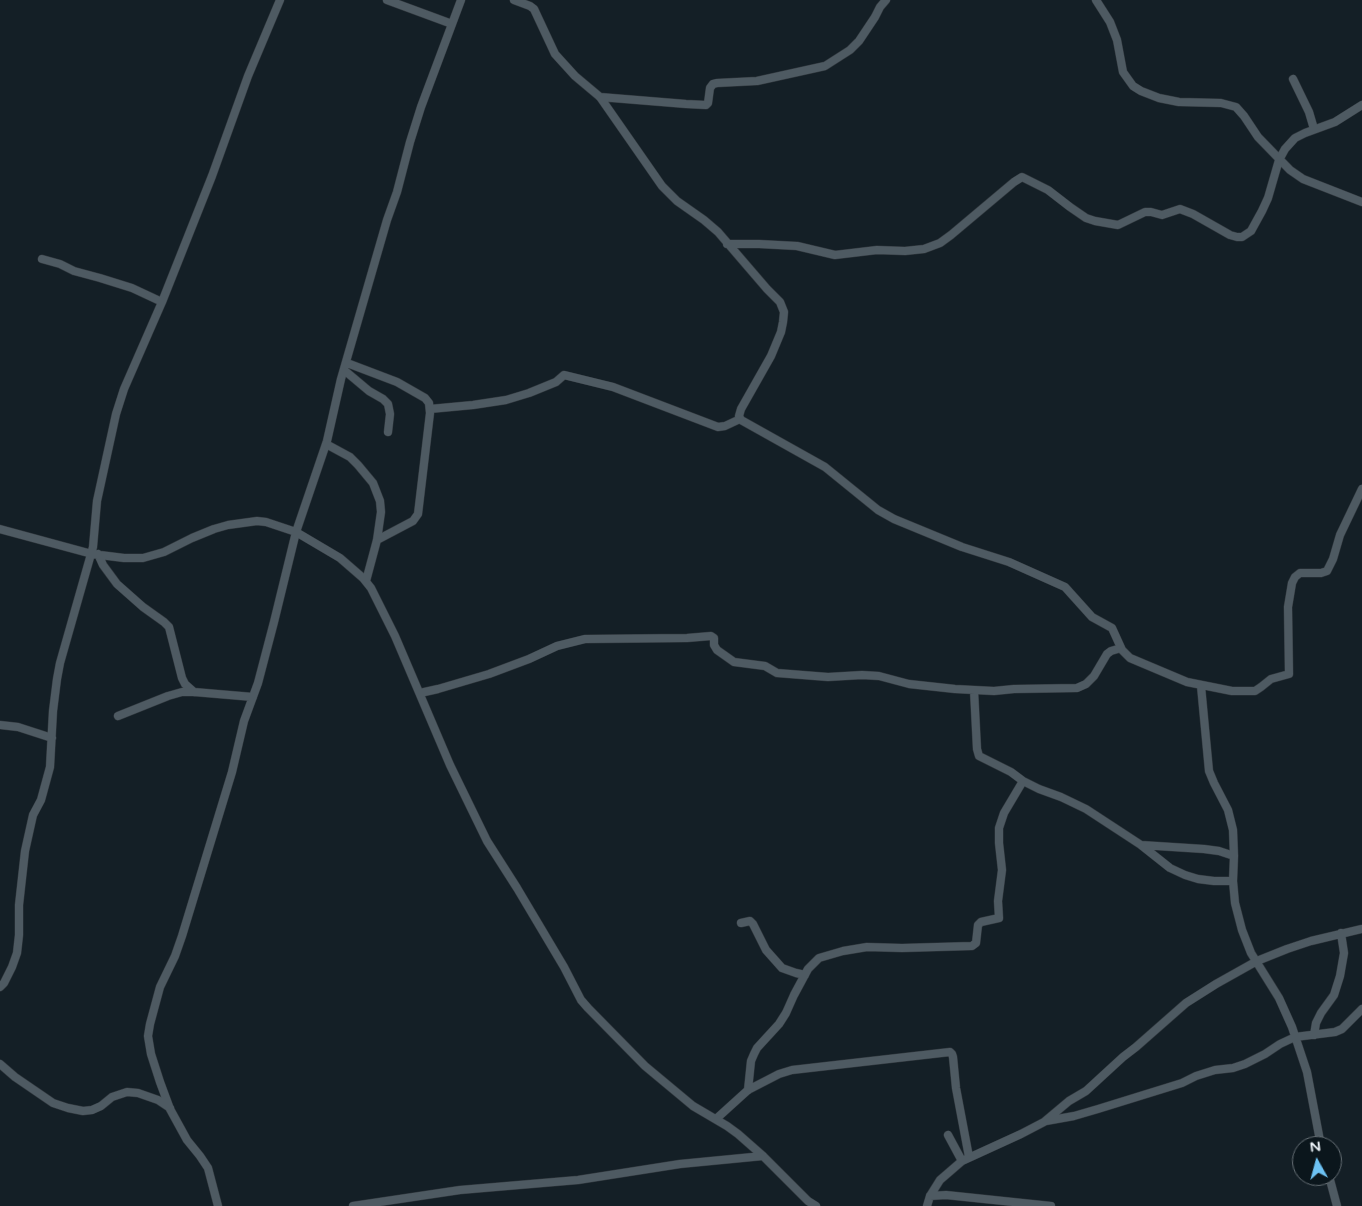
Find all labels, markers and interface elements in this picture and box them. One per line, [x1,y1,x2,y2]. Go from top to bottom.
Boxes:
north arrow [1292,1136,1342,1186]
text: N [1309,1137,1322,1156]

